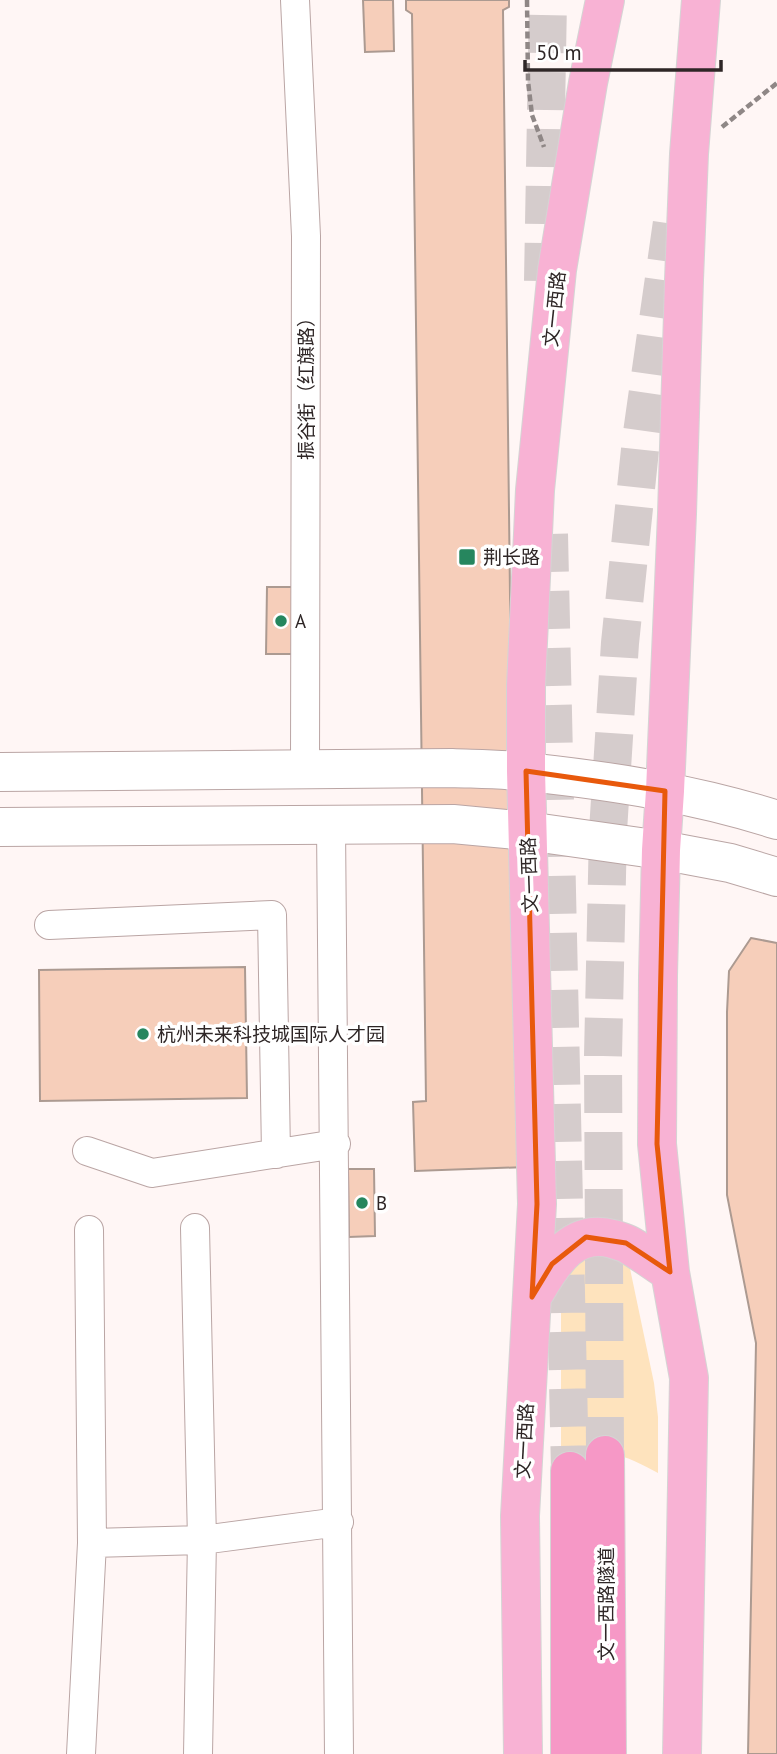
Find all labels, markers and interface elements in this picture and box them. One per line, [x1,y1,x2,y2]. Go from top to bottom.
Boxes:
scale bar [525,28,721,72]
text: 50 m [536,39,582,66]
street label: 文一西路 [538,270,570,348]
street label: 振谷街（红旗路） [294,308,318,460]
place label: 荆长路 [483,545,540,569]
marker: 荆长路 [457,547,477,567]
place label: A [295,609,306,633]
marker: A [273,613,289,629]
street label: 文一西路 [516,837,542,913]
place label: 杭州未来科技城国际人才园 [157,1022,385,1046]
marker: 杭州未来科技城国际人才园 [135,1026,151,1042]
place label: B [376,1191,387,1215]
marker: B [354,1195,370,1211]
street label: 文一西路 [510,1402,538,1480]
street label: 文一西路隧道 [594,1547,618,1661]

